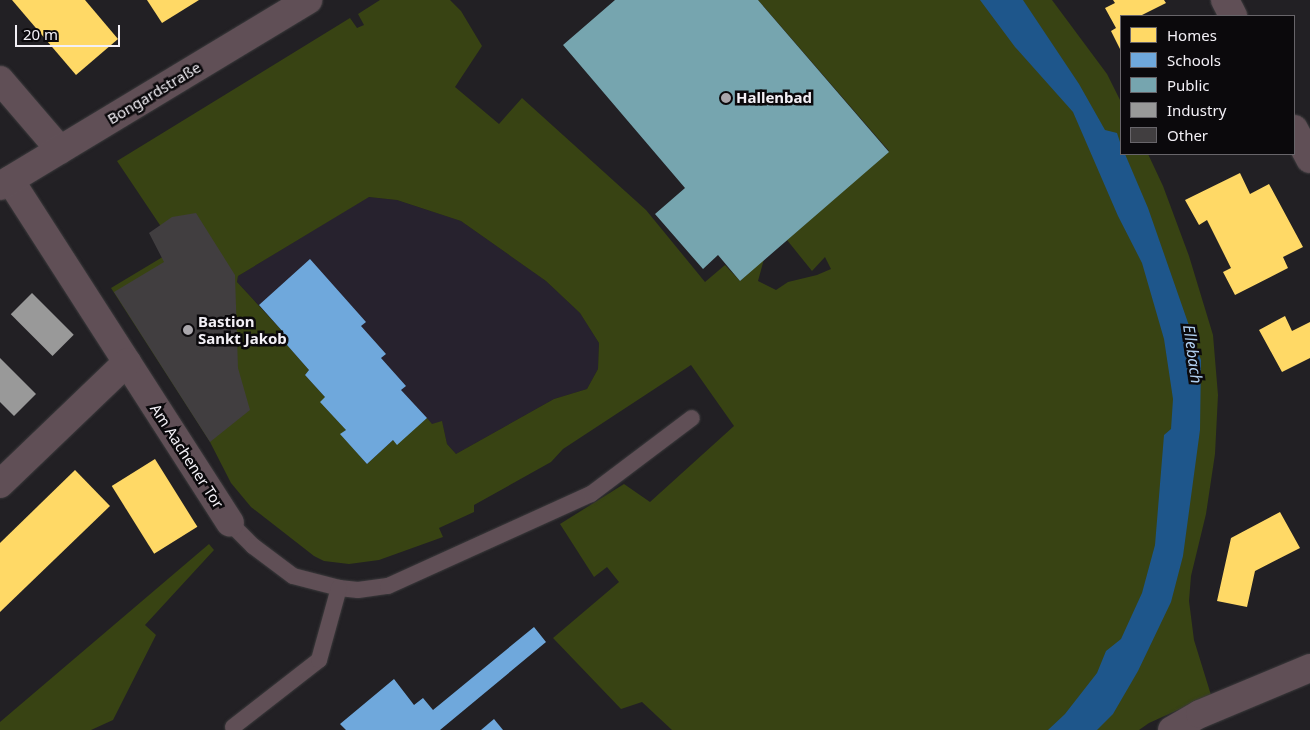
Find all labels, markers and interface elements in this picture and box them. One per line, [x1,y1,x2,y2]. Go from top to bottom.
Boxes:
scale bar [18,15,122,47]
legend [1120,15,1295,155]
text: 20 m [23,24,58,44]
text: Homes [1167,25,1217,45]
text: Schools [1167,50,1221,70]
street label: Bongardstraße [104,58,204,128]
text: Public [1167,75,1210,95]
place label: Hallenbad [736,89,812,107]
marker: Hallenbad [720,92,732,104]
text: Industry [1167,100,1226,120]
text: Other [1167,125,1208,145]
place label: Bastion Sankt Jakob [198,312,287,347]
water label: Ellebach [1179,323,1207,385]
marker: Bastion Sankt Jakob [182,324,194,336]
street label: Am Aachener Tor [147,400,227,512]

